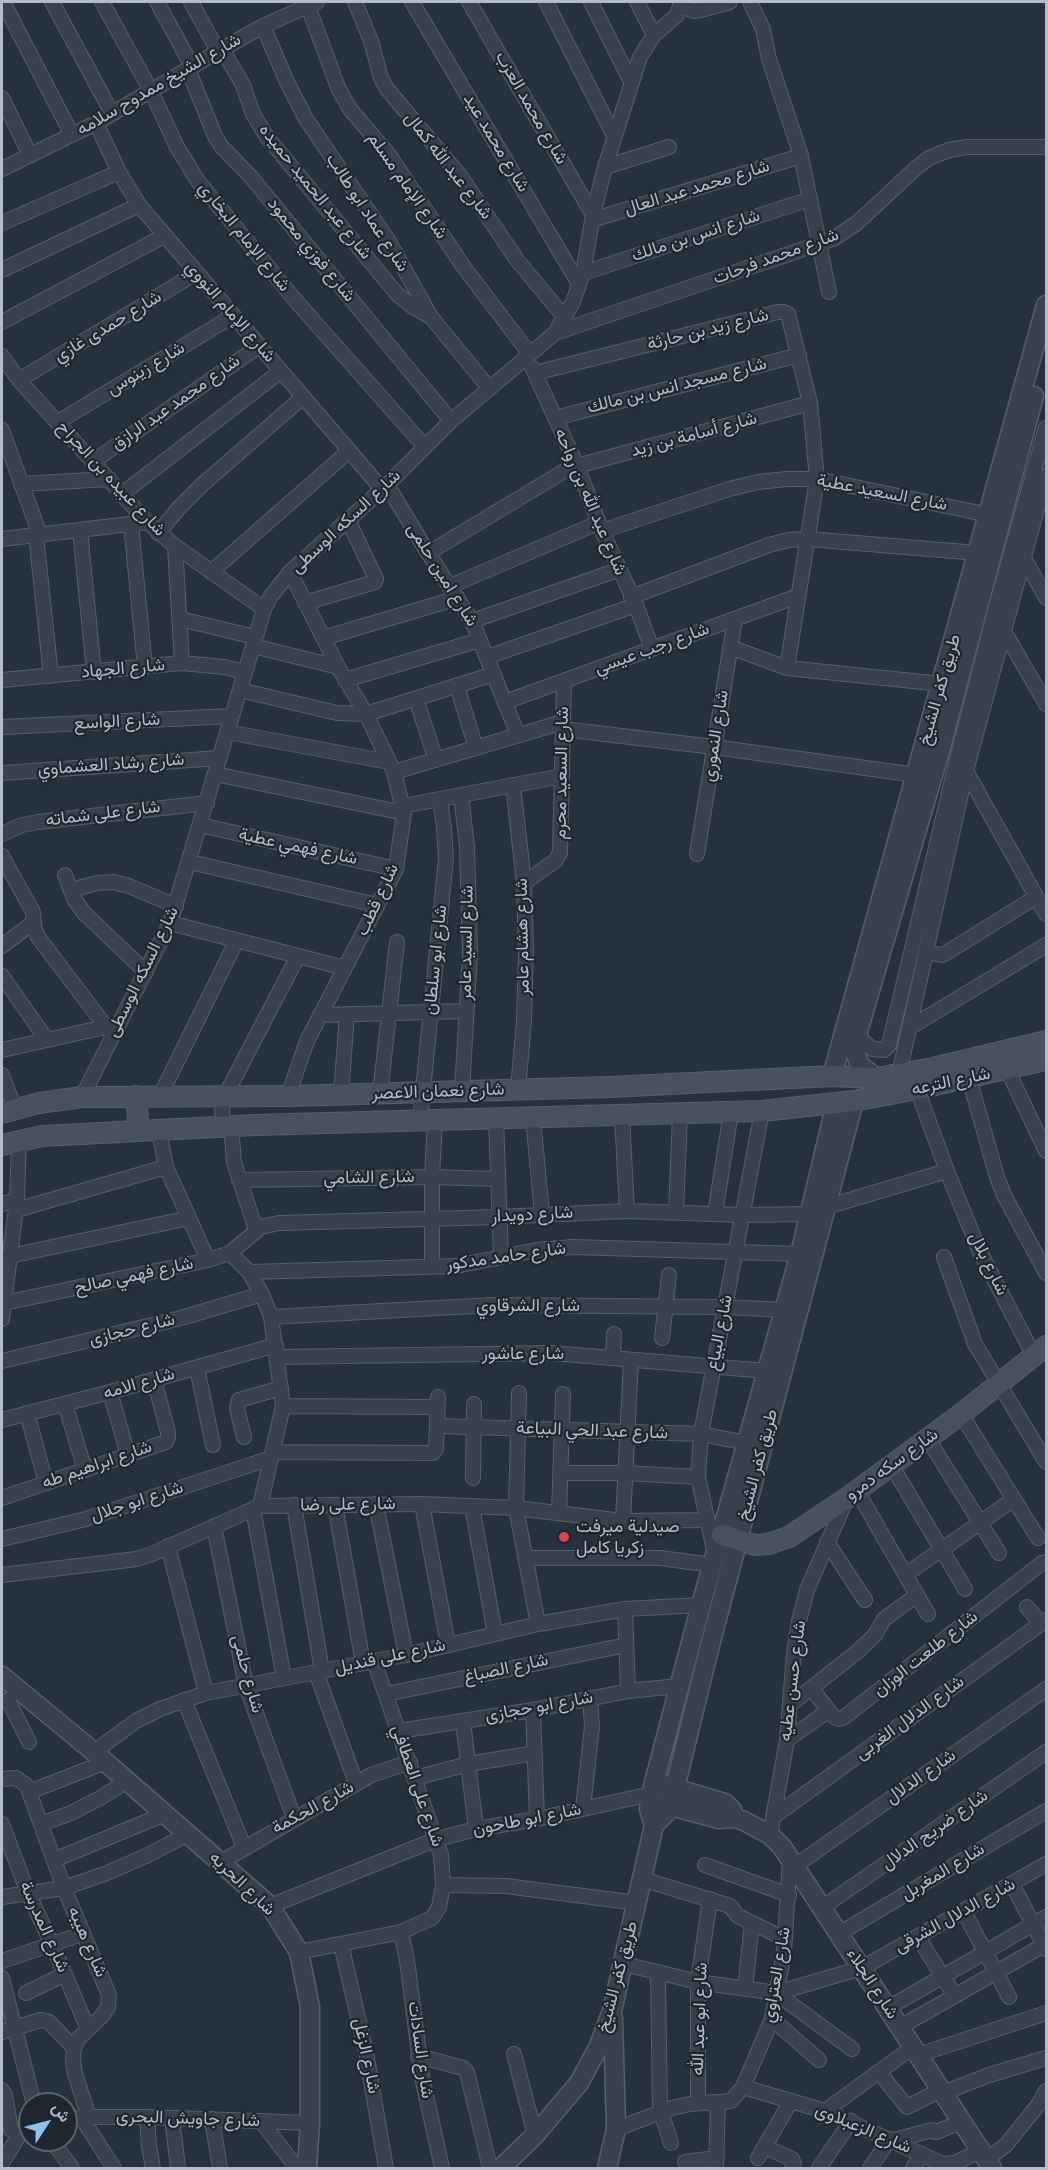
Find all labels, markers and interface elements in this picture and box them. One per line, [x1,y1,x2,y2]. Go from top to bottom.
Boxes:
street label: شارع الشيخ ممدوح سلامه [73,29,245,141]
street label: شارع محمد العزب [490,48,572,168]
street label: شارع محمد عيد [458,90,534,196]
street label: شارع عبد الله كمال [399,108,497,224]
street label: شارع عبد الحميد حميده [254,120,376,264]
street label: شارع الإمام مسلم [362,128,452,244]
street label: شارع عماد ابو طالب [321,150,413,276]
street label: شارع محمد عبد العال [622,156,772,220]
street label: شارع الإمام البخاري [193,178,295,296]
street label: شارع فوزي محمود [262,193,360,307]
street label: شارع انس بن مالك [629,205,763,267]
street label: شارع محمد فرحات [710,224,842,290]
street label: شارع الإمام النووي [180,257,280,367]
street label: شارع حمدى غازي [50,286,166,368]
street label: شارع زيد بن حارثة [645,304,771,356]
street label: شارع زينوس [103,337,189,401]
street label: شارع محمد عبد الرازق [107,350,245,456]
street label: شارع مسجد انس بن مالك [585,353,769,419]
street label: شارع أسامة بن زيد [629,408,759,462]
street label: شارع عبيده بن الجراح [52,417,170,541]
street label: شارع عبد الله بن رواحه [549,425,631,579]
street label: شارع السكه الوسطى [286,465,406,579]
street label: شارع السعيد عطية [815,470,949,516]
street label: شارع امين حلمى [402,519,482,631]
street label: شارع رجب عيسي [592,618,712,680]
street label: طريق كفر الشيخ [914,632,966,748]
street label: شارع الجهاد [80,655,166,683]
street label: شارع النموري [698,688,734,784]
street label: شارع السعيد محرم [550,706,574,840]
street label: شارع الواسع [73,709,161,735]
street label: شارع رشاد العشماوي [37,749,185,781]
street label: شارع على شماته [44,796,162,832]
street label: شارع فهمي عطية [237,824,359,870]
street label: شارع قطب [352,860,404,940]
street label: شارع هشام عامر [511,878,535,996]
street label: شارع السيد عامر [455,885,479,1001]
street label: شارع السكه الوسطى [102,903,184,1041]
street label: شارع ابو سلطان [419,904,453,1016]
street label: شارع الترعه [910,1063,992,1101]
street label: شارع نعمان الاعصر [371,1079,505,1105]
street label: شارع الشامي [323,1166,415,1190]
street label: شارع دويدار [490,1202,574,1228]
street label: شارع بلال [963,1229,1013,1299]
street label: شارع حامد مدكور [444,1238,568,1276]
street label: شارع فهمي صالح [73,1253,195,1299]
street label: شارع البياع [702,1293,738,1373]
street label: شارع الشرقاوي [476,1295,580,1317]
street label: شارع حجازى [87,1309,177,1351]
street label: شارع عاشور [482,1343,564,1365]
street label: شارع الامه [101,1363,177,1405]
street label: طريق كفر الشيخ [733,1407,783,1523]
street label: شارع عبد الحي البياعة [516,1418,668,1444]
street label: شارع سكه دمرو [841,1424,943,1506]
street label: شارع ابراهيم طه [39,1436,155,1494]
street label: شارع ابو جلال [88,1477,186,1527]
street label: شارع على رضا [300,1493,396,1517]
place label: صيدلية ميرفت زكريا كامل [576,1516,680,1558]
marker: صيدلية ميرفت زكريا كامل [557,1530,571,1544]
street label: شارع طلعت الوزان [869,1606,983,1702]
street label: شارع حسن عطيه [775,1619,811,1743]
street label: شارع حلمى [226,1632,268,1716]
street label: شارع على قنديل [332,1635,448,1679]
street label: شارع الصباغ [462,1649,550,1689]
street label: شارع الدلال الغربى [851,1671,969,1765]
street label: شارع ابو حجازى [483,1687,595,1727]
street label: شارع على العطافي [386,1722,448,1850]
street label: شارع الدلال [882,1745,960,1809]
street label: شارع الحكمة [268,1777,358,1839]
street label: شارع ضريح الدلال [877,1785,993,1875]
street label: شارع ابو طاحون [471,1799,583,1841]
street label: شارع المغربل [897,1839,989,1905]
street label: شارع الحريه [204,1847,280,1921]
street label: شارع الدلال الشرقى [891,1874,1019,1958]
street label: شارع المدرسة [14,1878,74,1976]
street label: شارع هيبه [62,1903,112,1981]
street label: طريق كفر الشيخ [593,1919,643,2035]
street label: شارع العتراوي [758,1925,796,2025]
street label: شارع الجلاء [841,1945,903,2023]
street label: شارع ابو عبد الله [687,1962,713,2076]
street label: شارع السادات [402,2000,438,2100]
street label: شارع الزغل [347,2016,385,2096]
north arrow [18,2092,78,2152]
text: ش [47,2099,75,2126]
street label: شارع الزعبلاوى [812,2099,914,2159]
street label: شارع جاويش البحرى [116,2106,260,2132]

